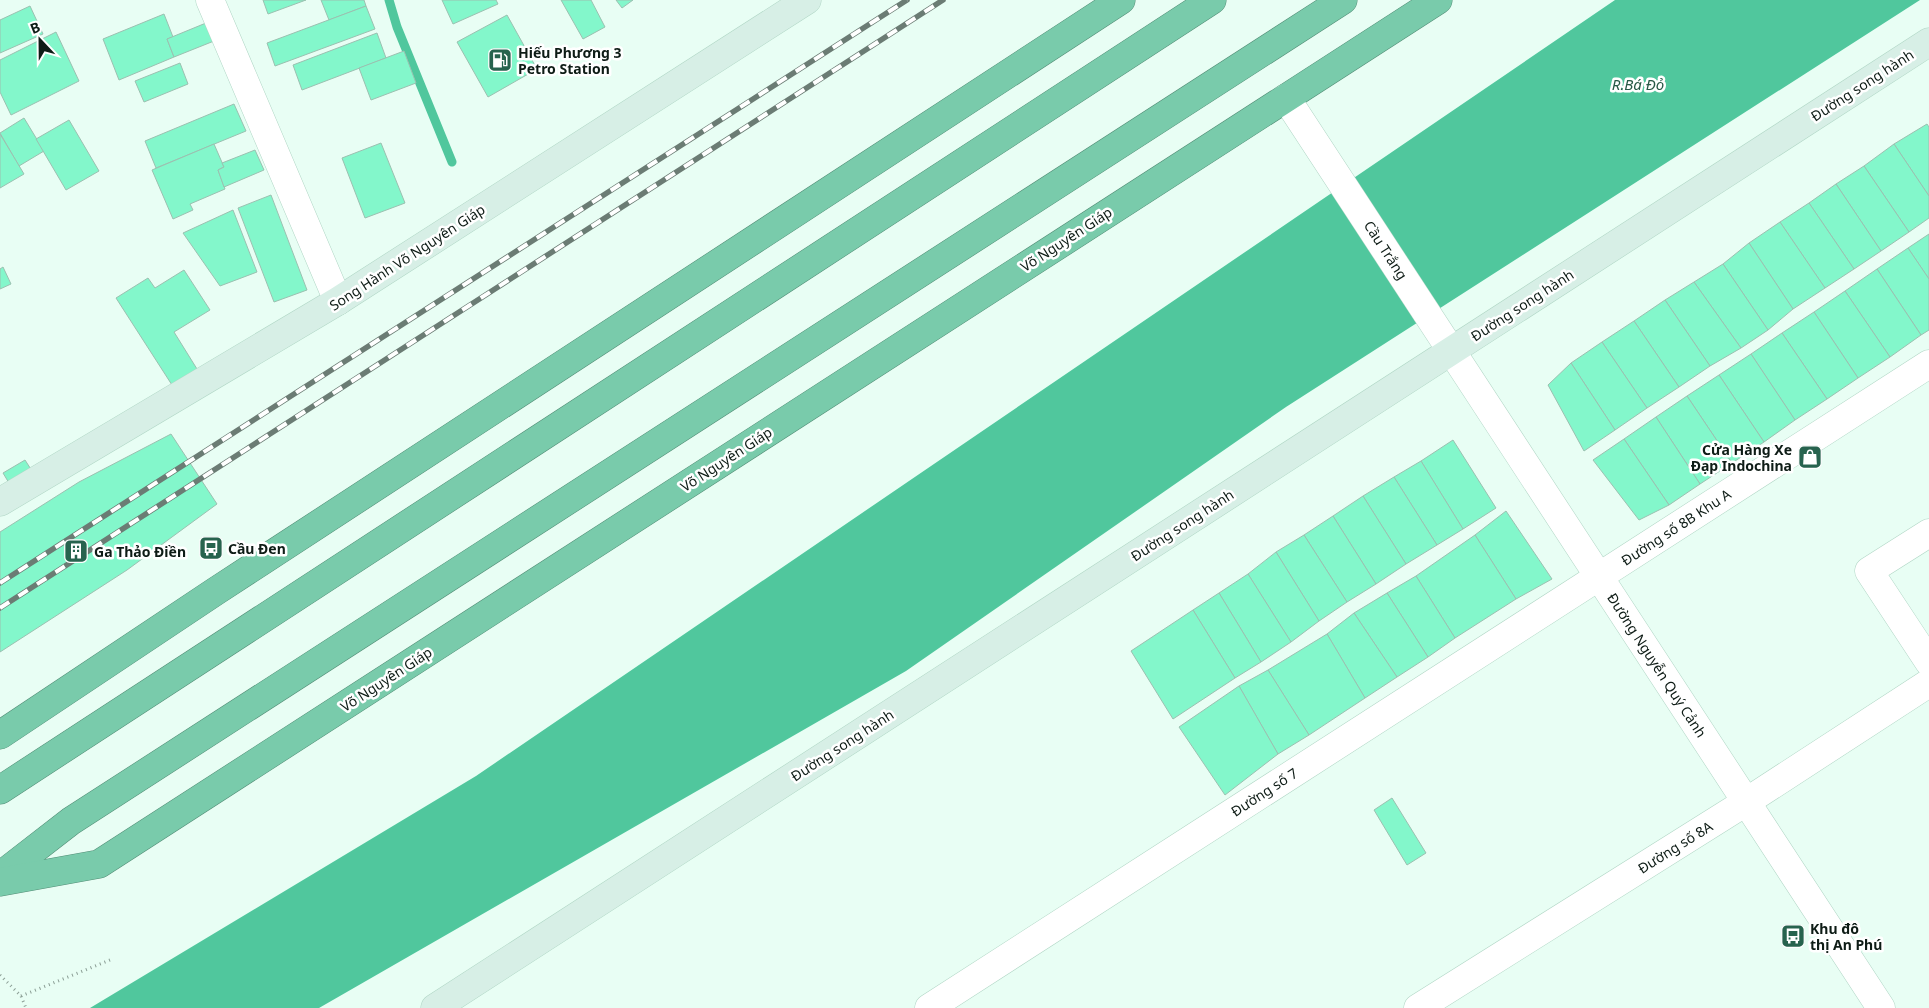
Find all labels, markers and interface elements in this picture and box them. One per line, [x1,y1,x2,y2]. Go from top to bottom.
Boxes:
north arrow [15,15,65,65]
text: B [27,17,43,38]
place label: Hiếu Phương 3 Petro Station [518,43,622,78]
street label: Đường song hành [1807,45,1917,125]
fuel station icon: Hiếu Phương 3 Petro Station [487,47,513,73]
water label: R.Bá Đỏ [1612,74,1664,94]
street label: Song Hành Võ Nguyên Giáp [326,199,488,315]
street label: Võ Nguyên Giáp [1016,202,1116,276]
street label: Cầu Trắng [1360,217,1412,283]
street label: Đường song hành [1467,265,1577,345]
street label: Võ Nguyên Giáp [676,422,776,496]
place label: Cửa Hàng Xe Đạp Indochina [1691,440,1792,475]
shop icon: Cửa Hàng Xe Đạp Indochina [1797,444,1823,470]
street label: Đường số 8B Khu A [1617,484,1735,570]
street label: Đường song hành [1127,485,1237,565]
bus stop icon: Cầu Đen [198,535,224,561]
building icon: Ga Thảo Điền [63,538,89,564]
place label: Cầu Đen [228,539,286,558]
place label: Ga Thảo Điền [94,542,186,561]
street label: Đường Nguyễn Quý Cảnh [1603,589,1711,741]
street label: Võ Nguyên Giáp [336,642,436,716]
street label: Đường song hành [787,705,897,785]
street label: Đường số 7 [1227,763,1301,821]
street label: Đường số 8A [1634,816,1716,878]
place label: Khu đô thị An Phú [1810,919,1882,954]
bus stop icon: Khu đô thị An Phú [1780,923,1806,949]

